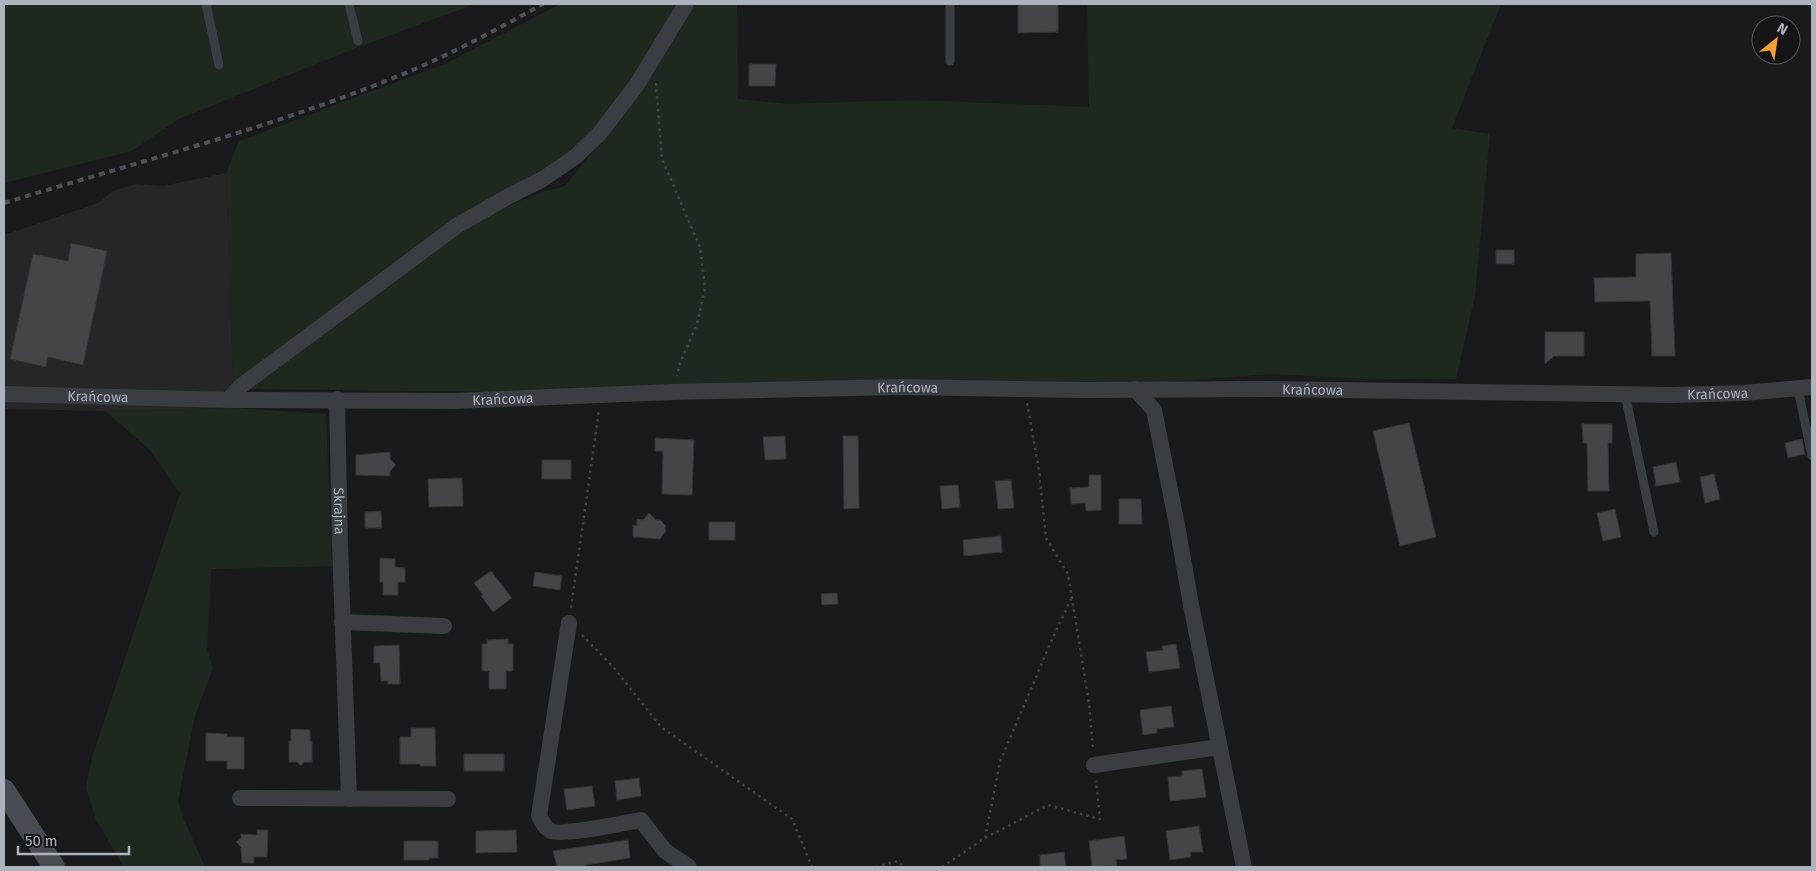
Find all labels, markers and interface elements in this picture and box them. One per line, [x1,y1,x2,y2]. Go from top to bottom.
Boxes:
north arrow [1751,15,1801,65]
text: N [1774,19,1791,39]
street label: Krańcowa [877,379,938,397]
street label: Krańcowa [1282,381,1343,399]
street label: Krańcowa [1687,385,1749,404]
street label: Krańcowa [67,388,129,406]
street label: Krańcowa [472,390,534,409]
street label: Skrajna [330,487,348,535]
scale bar [18,824,129,856]
text: 50 m [25,832,58,850]

